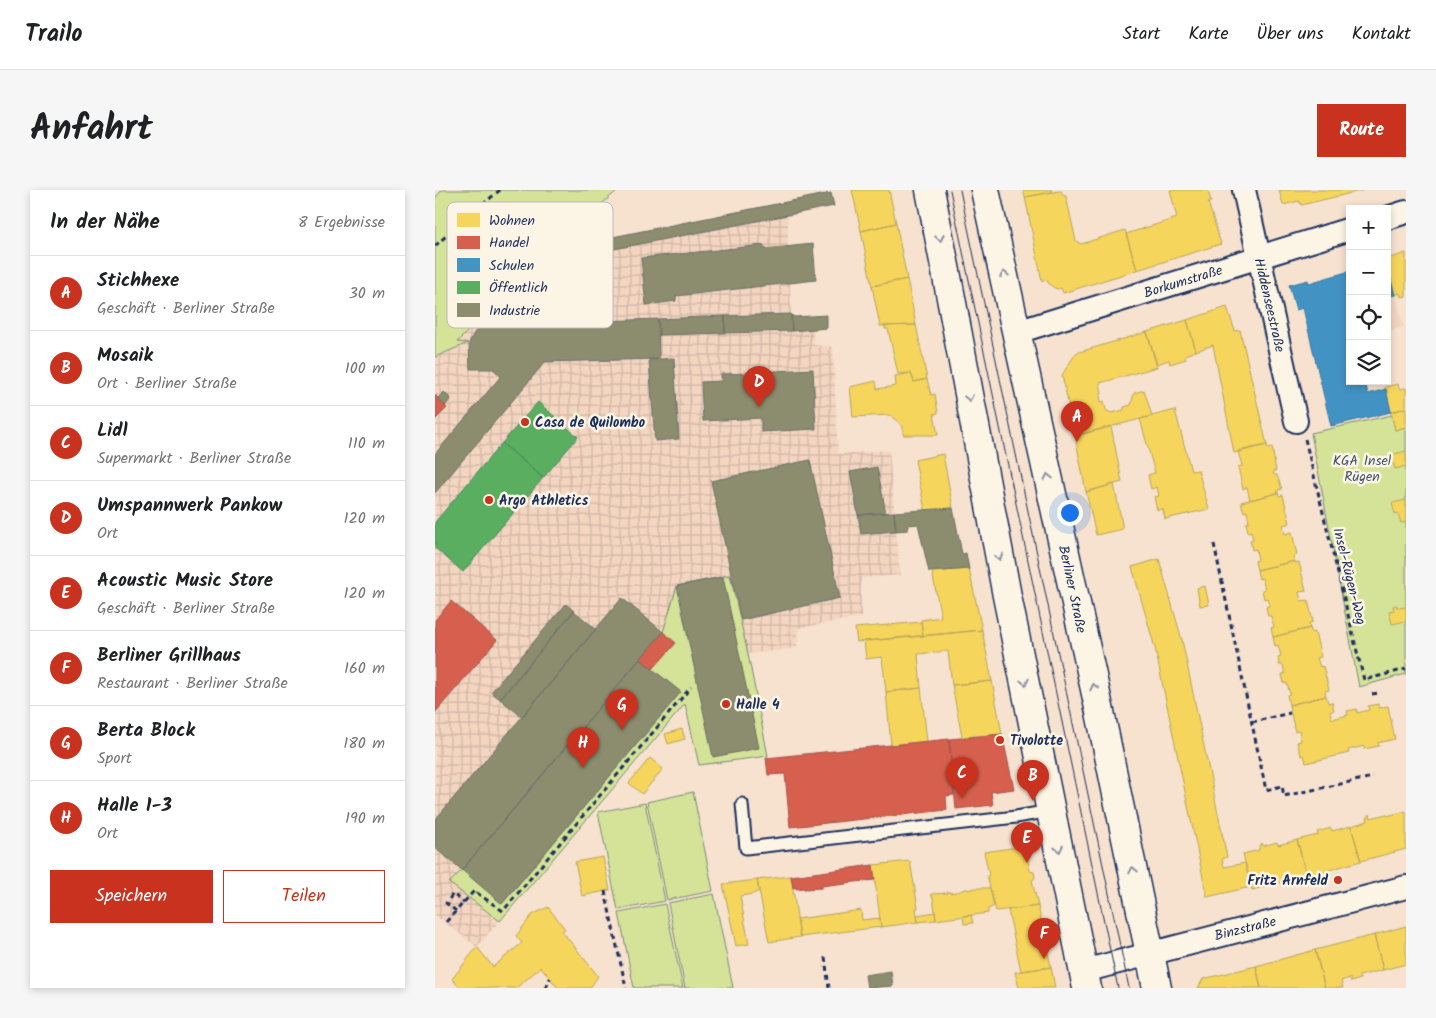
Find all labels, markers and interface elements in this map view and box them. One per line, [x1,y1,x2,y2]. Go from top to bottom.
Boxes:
text: Trailo [25,15,83,54]
text: Start [1122,20,1160,49]
text: Karte [1188,20,1228,49]
text: Über uns [1256,20,1324,49]
text: Kontakt [1352,20,1411,49]
text: Anfahrt [30,102,153,158]
button: Route [1317,104,1406,157]
legend [447,202,613,328]
map controls [1346,205,1391,385]
button: + [1346,205,1391,250]
text: In der Nähe [50,206,160,239]
text: 8 Ergebnisse [298,210,385,235]
text: Wohnen [489,210,535,232]
text: Handel [489,232,530,254]
one-way arrow [934,233,944,242]
button: − [1346,250,1391,295]
text: Schulen [489,255,534,277]
street label: Hiddenseestraße [1247,256,1291,355]
street label: Borkumstraße [1141,259,1226,304]
text: Stichhexe [97,266,179,296]
one-way arrow [999,269,1010,278]
text: Öffentlich [489,277,548,299]
text: A [61,281,71,306]
text: 30 m [349,281,385,306]
button: locate [1346,295,1391,340]
text: Geschäft · Berliner Straße [97,296,275,321]
text: Industrie [489,300,541,322]
button: layers [1346,340,1391,385]
text: Mosaik [97,341,153,371]
text: B [61,356,71,381]
text: 100 m [345,356,385,381]
pin: D [743,366,775,407]
text: Ort · Berliner Straße [97,371,237,396]
one-way arrow [964,393,974,402]
pin: A [1061,401,1093,442]
place label: Casa de Quilombo [535,412,646,434]
text: Lidl [97,416,128,446]
marker: Casa de Quilombo [519,416,531,428]
text: C [61,431,71,456]
text: 110 m [348,431,385,456]
text: Supermarkt · Berliner Straße [97,446,291,471]
park label: KGA Insel Rügen [1333,450,1392,488]
one-way arrow [1043,472,1054,481]
place label: Argo Athletics [499,490,589,512]
text: Umspannwerk Pankow [97,491,282,521]
marker: Argo Athletics [483,494,495,506]
your location [1057,500,1083,526]
text: D [61,506,71,531]
text: 120 m [344,506,385,531]
text: Ort [97,521,118,546]
street label: Insel-Rügen-Weg [1326,525,1372,627]
street label: Berliner Straße [1052,543,1092,636]
one-way arrow [994,553,1004,562]
text: Acoustic Music Store [97,566,273,596]
text: E [62,581,70,606]
text: 120 m [344,581,385,606]
text: Geschäft · Berliner Straße [97,596,275,621]
text: Berliner Grillhaus [97,641,241,671]
text: F [62,656,70,681]
text: 160 m [344,656,385,681]
text: Restaurant · Berliner Straße [97,671,288,696]
one-way arrow [1019,677,1030,686]
one-way arrow [1090,682,1100,691]
pin: G [606,689,638,730]
place label: Halle 4 [736,694,780,716]
marker: Halle 4 [720,698,732,710]
text: Berta Block [97,716,195,746]
pin: H [567,727,599,768]
place label: Tivolotte [1010,730,1063,752]
text: G [61,731,71,756]
text: 180 m [343,731,385,756]
marker: Tivolotte [994,734,1006,746]
text: Sport [97,746,132,771]
pin: C [946,757,978,798]
pin: B [1017,760,1049,801]
text: Halle 1-3 [97,791,172,821]
text: H [61,806,71,831]
text: 190 m [345,806,385,831]
text: Ort [97,821,118,846]
pin: E [1011,822,1043,863]
one-way arrow [1053,845,1064,853]
one-way arrow [1128,866,1138,875]
button: Speichern [50,870,213,923]
button: Teilen [223,870,385,923]
place label: Fritz Arnfeld [1247,870,1328,892]
marker: Fritz Arnfeld [1332,874,1344,886]
street label: Binzstraße [1212,911,1279,947]
pin: F [1028,918,1060,959]

